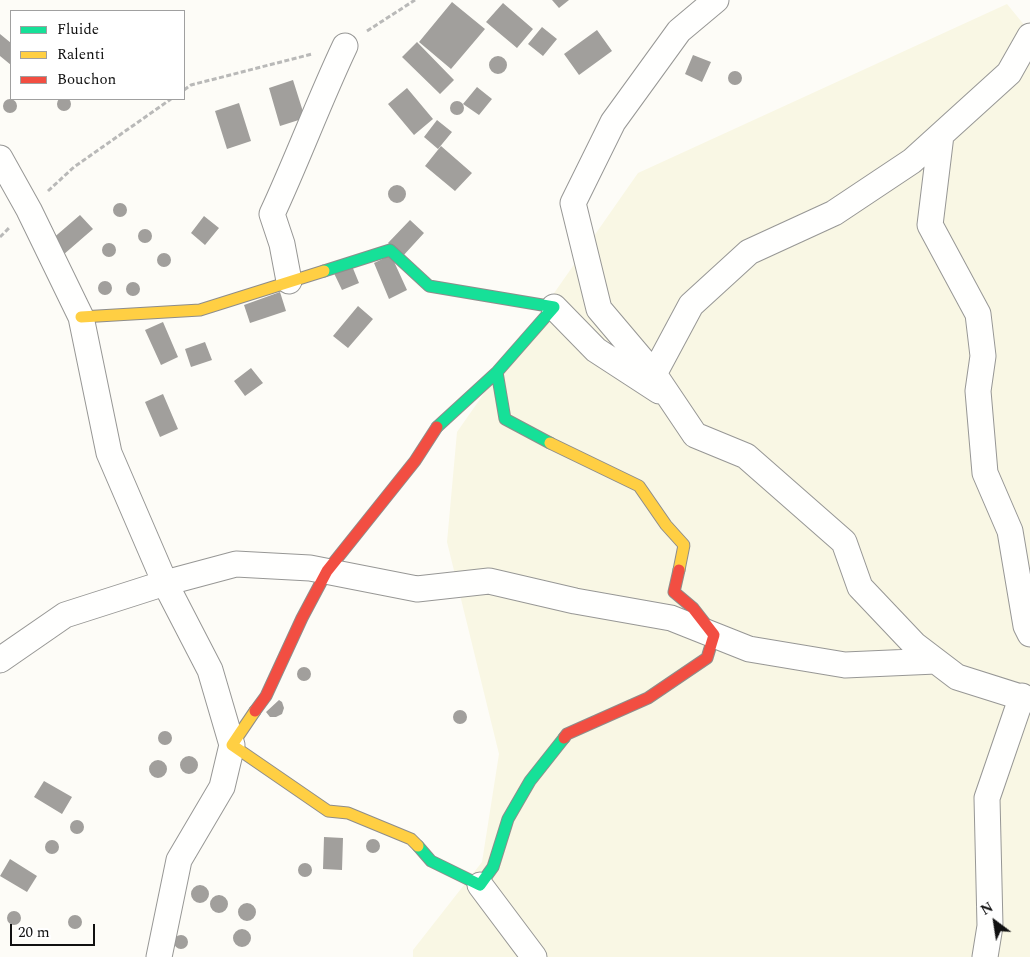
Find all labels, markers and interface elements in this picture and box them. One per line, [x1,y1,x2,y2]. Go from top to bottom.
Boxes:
legend [10,10,185,100]
text: Fluide [57,18,99,41]
text: Ralenti [57,43,105,66]
text: Bouchon [57,68,116,91]
north arrow [970,897,1020,947]
text: N [977,897,997,921]
scale bar [12,914,98,946]
text: 20 m [18,921,50,944]

